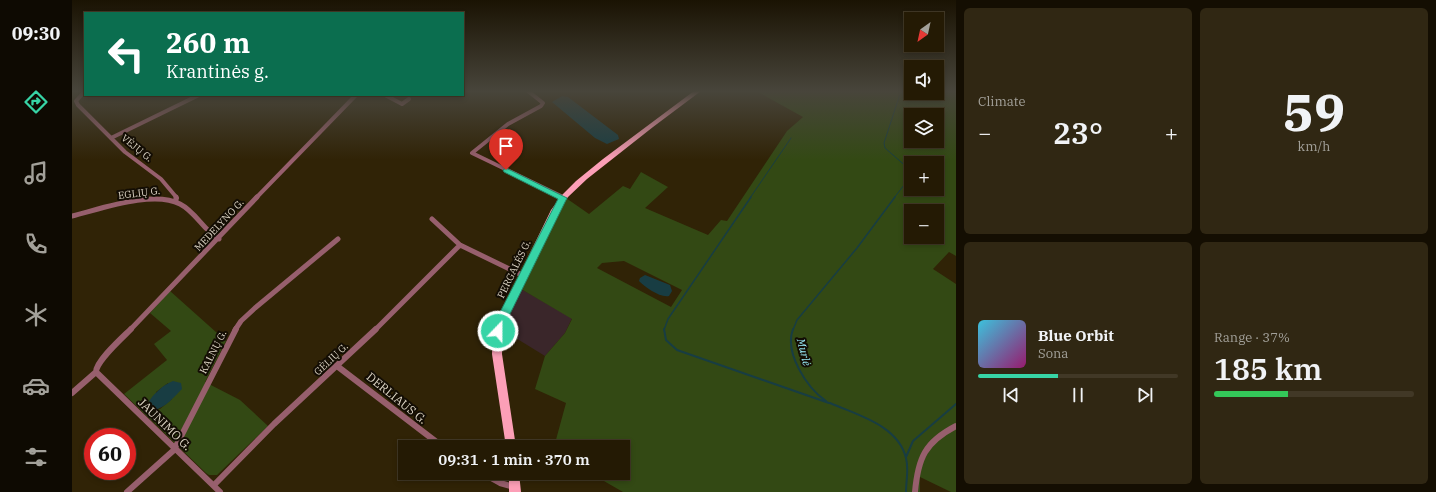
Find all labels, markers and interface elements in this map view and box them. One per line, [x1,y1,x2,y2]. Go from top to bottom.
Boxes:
north arrow [904,12,944,52]
map controls [904,12,944,244]
text: 09:30 [12,22,60,45]
text: 260 m [166,24,250,61]
icon: left [100,28,152,80]
text: Krantinės g. [166,60,269,83]
button: sound [904,60,944,100]
text: 59 [1283,78,1345,145]
icon: directions [22,88,50,116]
text: Climate [978,93,1025,110]
button: layers [904,108,944,148]
text: 23° [1053,113,1103,152]
text: − [978,118,991,147]
text: + [1165,118,1178,147]
pin [489,129,523,170]
street label: VĖJŲ G. [119,131,155,165]
icon: arrive [495,135,517,157]
text: km/h [1298,138,1330,155]
button: + [904,156,944,196]
icon: music [22,159,50,187]
street label: EGLIŲ G. [117,184,161,202]
street label: MEDELYNO G. [191,196,247,254]
button: − [904,204,944,244]
icon: phone [22,230,50,258]
street label: PERGALĖS G. [494,238,534,300]
icon: climate [22,301,50,329]
position arrow [477,310,519,352]
text: Blue Orbit [1038,326,1114,345]
street label: KALNŲ G. [197,328,229,376]
text: Range · 37% [1214,329,1290,346]
water label: Murlė [794,336,814,367]
street label: GĖLIŲ G. [311,340,351,378]
text: Sona [1038,345,1068,362]
text: 185 km [1214,349,1322,388]
street label: DERLIAUS G. [364,369,430,427]
icon: car [22,372,50,400]
icon: previous [1000,384,1022,406]
icon: pause [1067,384,1089,406]
icon: next [1134,384,1156,406]
street label: JAUNIMO G. [135,395,195,453]
speed limit sign: 60 [84,428,136,480]
icon: filters [22,443,50,471]
text: 09:31 · 1 min · 370 m [438,450,590,469]

